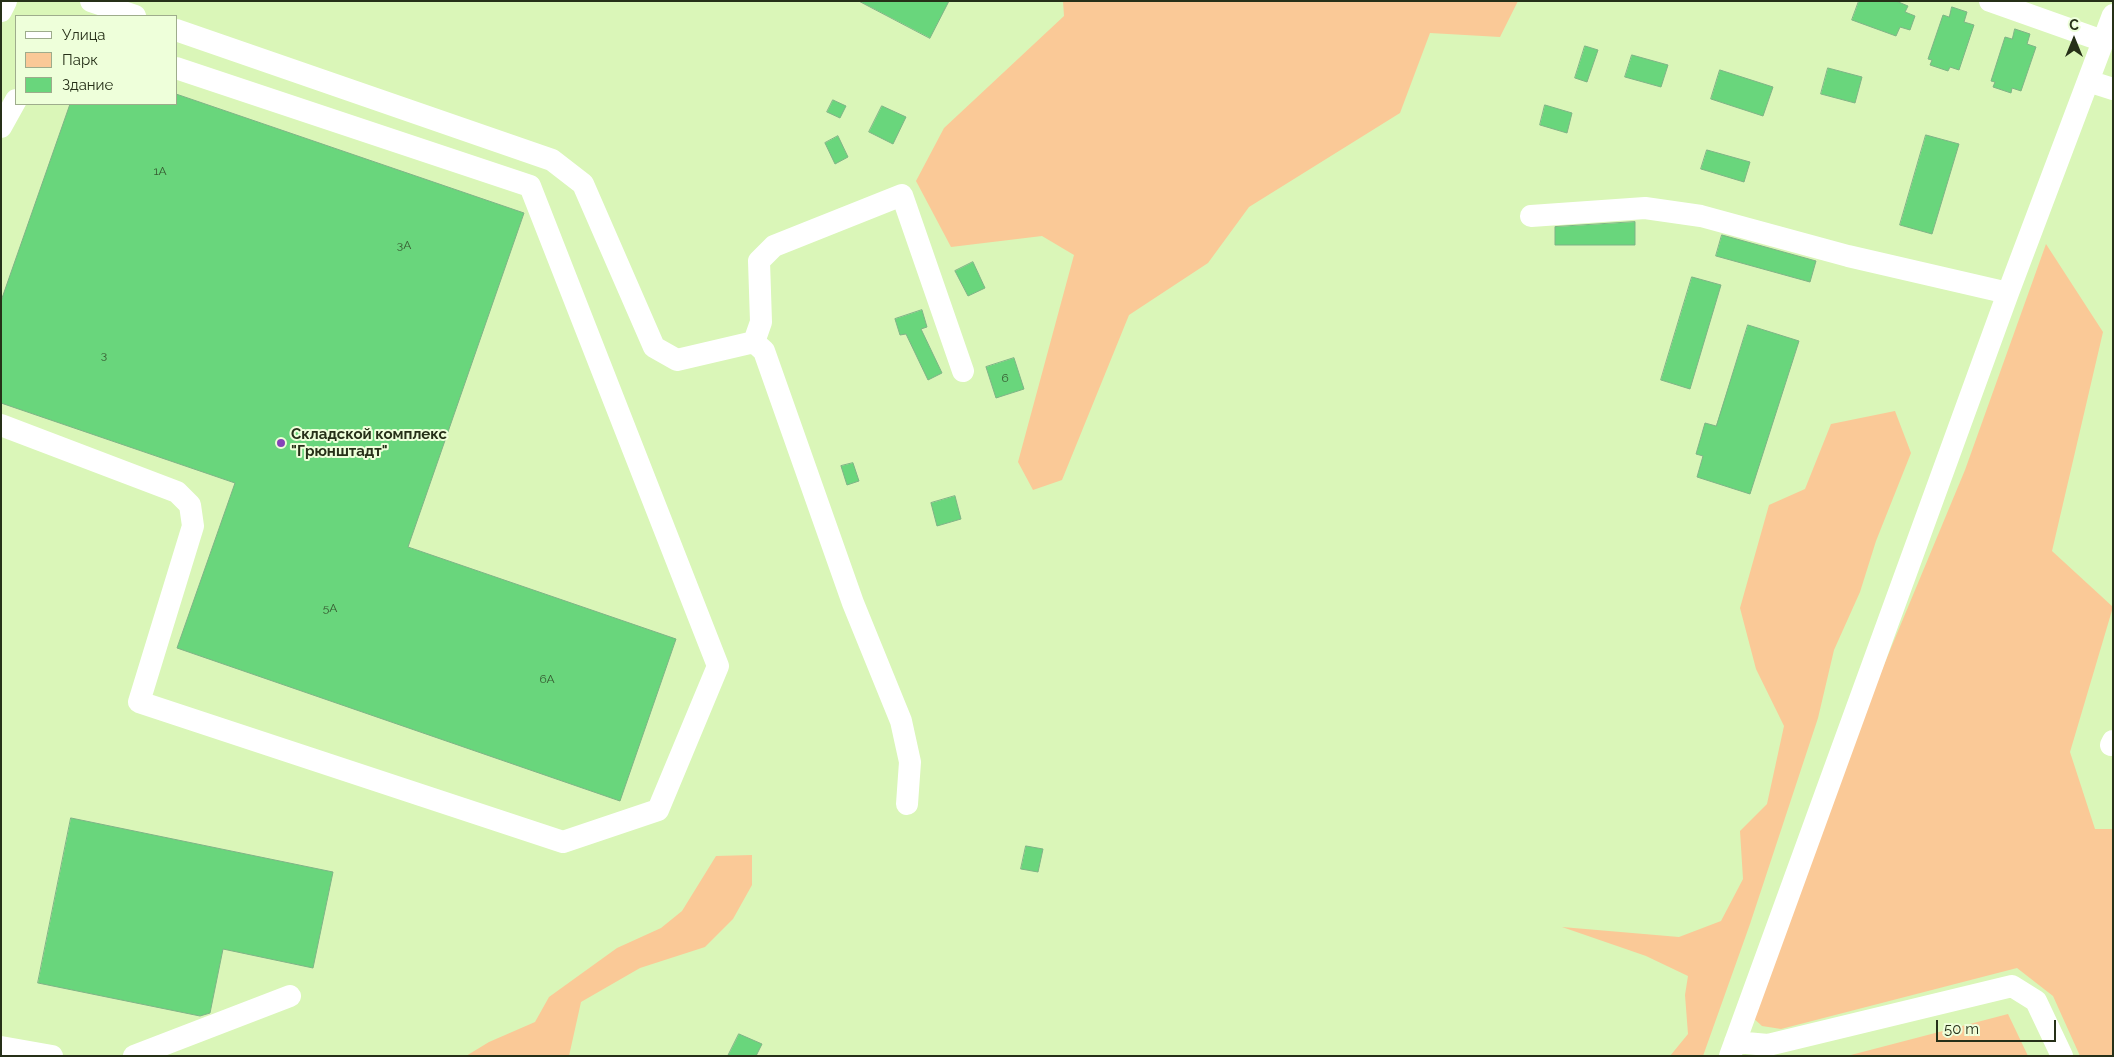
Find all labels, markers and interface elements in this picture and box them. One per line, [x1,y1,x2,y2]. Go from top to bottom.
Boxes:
legend [15,15,178,105]
north arrow [2049,15,2099,65]
text: С [2069,17,2079,33]
text: Улица [62,26,106,44]
text: Парк [62,51,98,69]
text: Здание [62,76,113,94]
house number: 1А [153,164,167,178]
house number: 3А [397,238,411,252]
house number: 3 [101,348,107,362]
house number: 6 [1001,371,1009,385]
place label: Складской комплекс "Грюнштадт" [291,425,447,460]
marker: Складской комплекс "Грюнштадт" [275,437,287,449]
house number: 5А [323,601,337,615]
house number: 6А [539,672,555,686]
scale bar [1939,1010,2059,1042]
text: 50 m [1944,1020,1979,1038]

